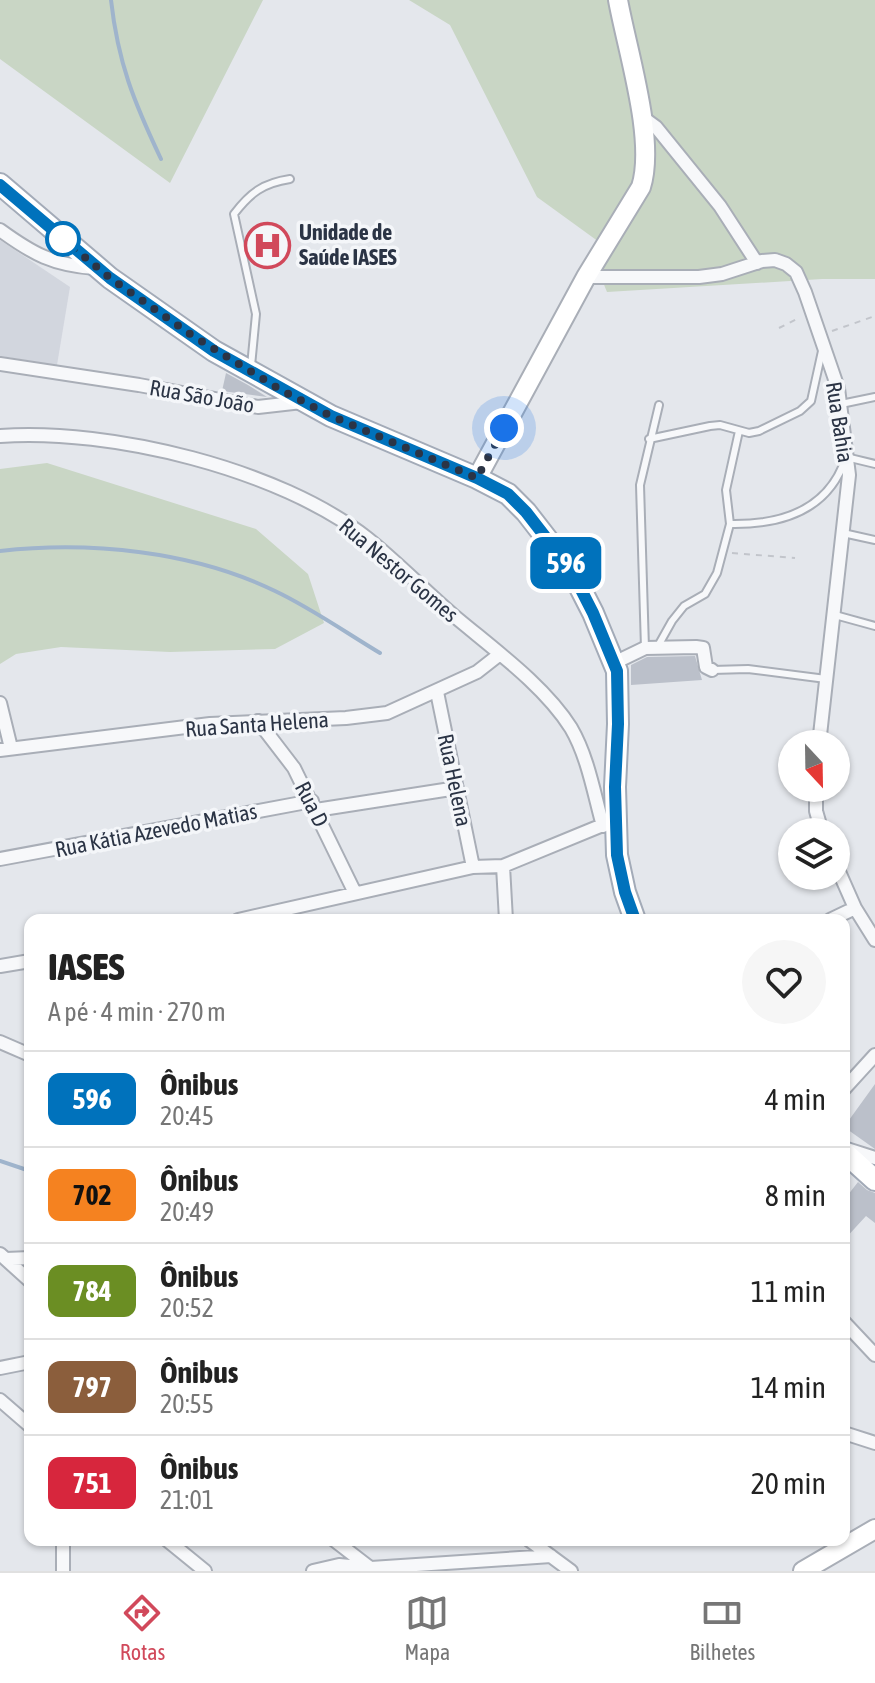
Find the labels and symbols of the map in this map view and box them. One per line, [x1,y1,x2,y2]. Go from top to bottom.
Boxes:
place label: Unidade de Saúde IASES [299,219,397,270]
hospital icon: Unidade de Saúde IASES [244,221,292,269]
unlabelled marker [46,222,80,256]
street label: Rua São João [148,374,256,418]
street label: Rua Bahia [821,380,859,464]
your location [484,408,524,448]
street label: Rua Nestor Gomes [334,513,464,627]
line badge: 596 [520,537,612,589]
street label: Rua Santa Helena [184,706,330,742]
north arrow [778,730,850,802]
street label: Rua Helena [432,731,478,829]
street label: Rua D [290,777,334,831]
street label: Rua Kátia Azevedo Matias [53,798,259,862]

